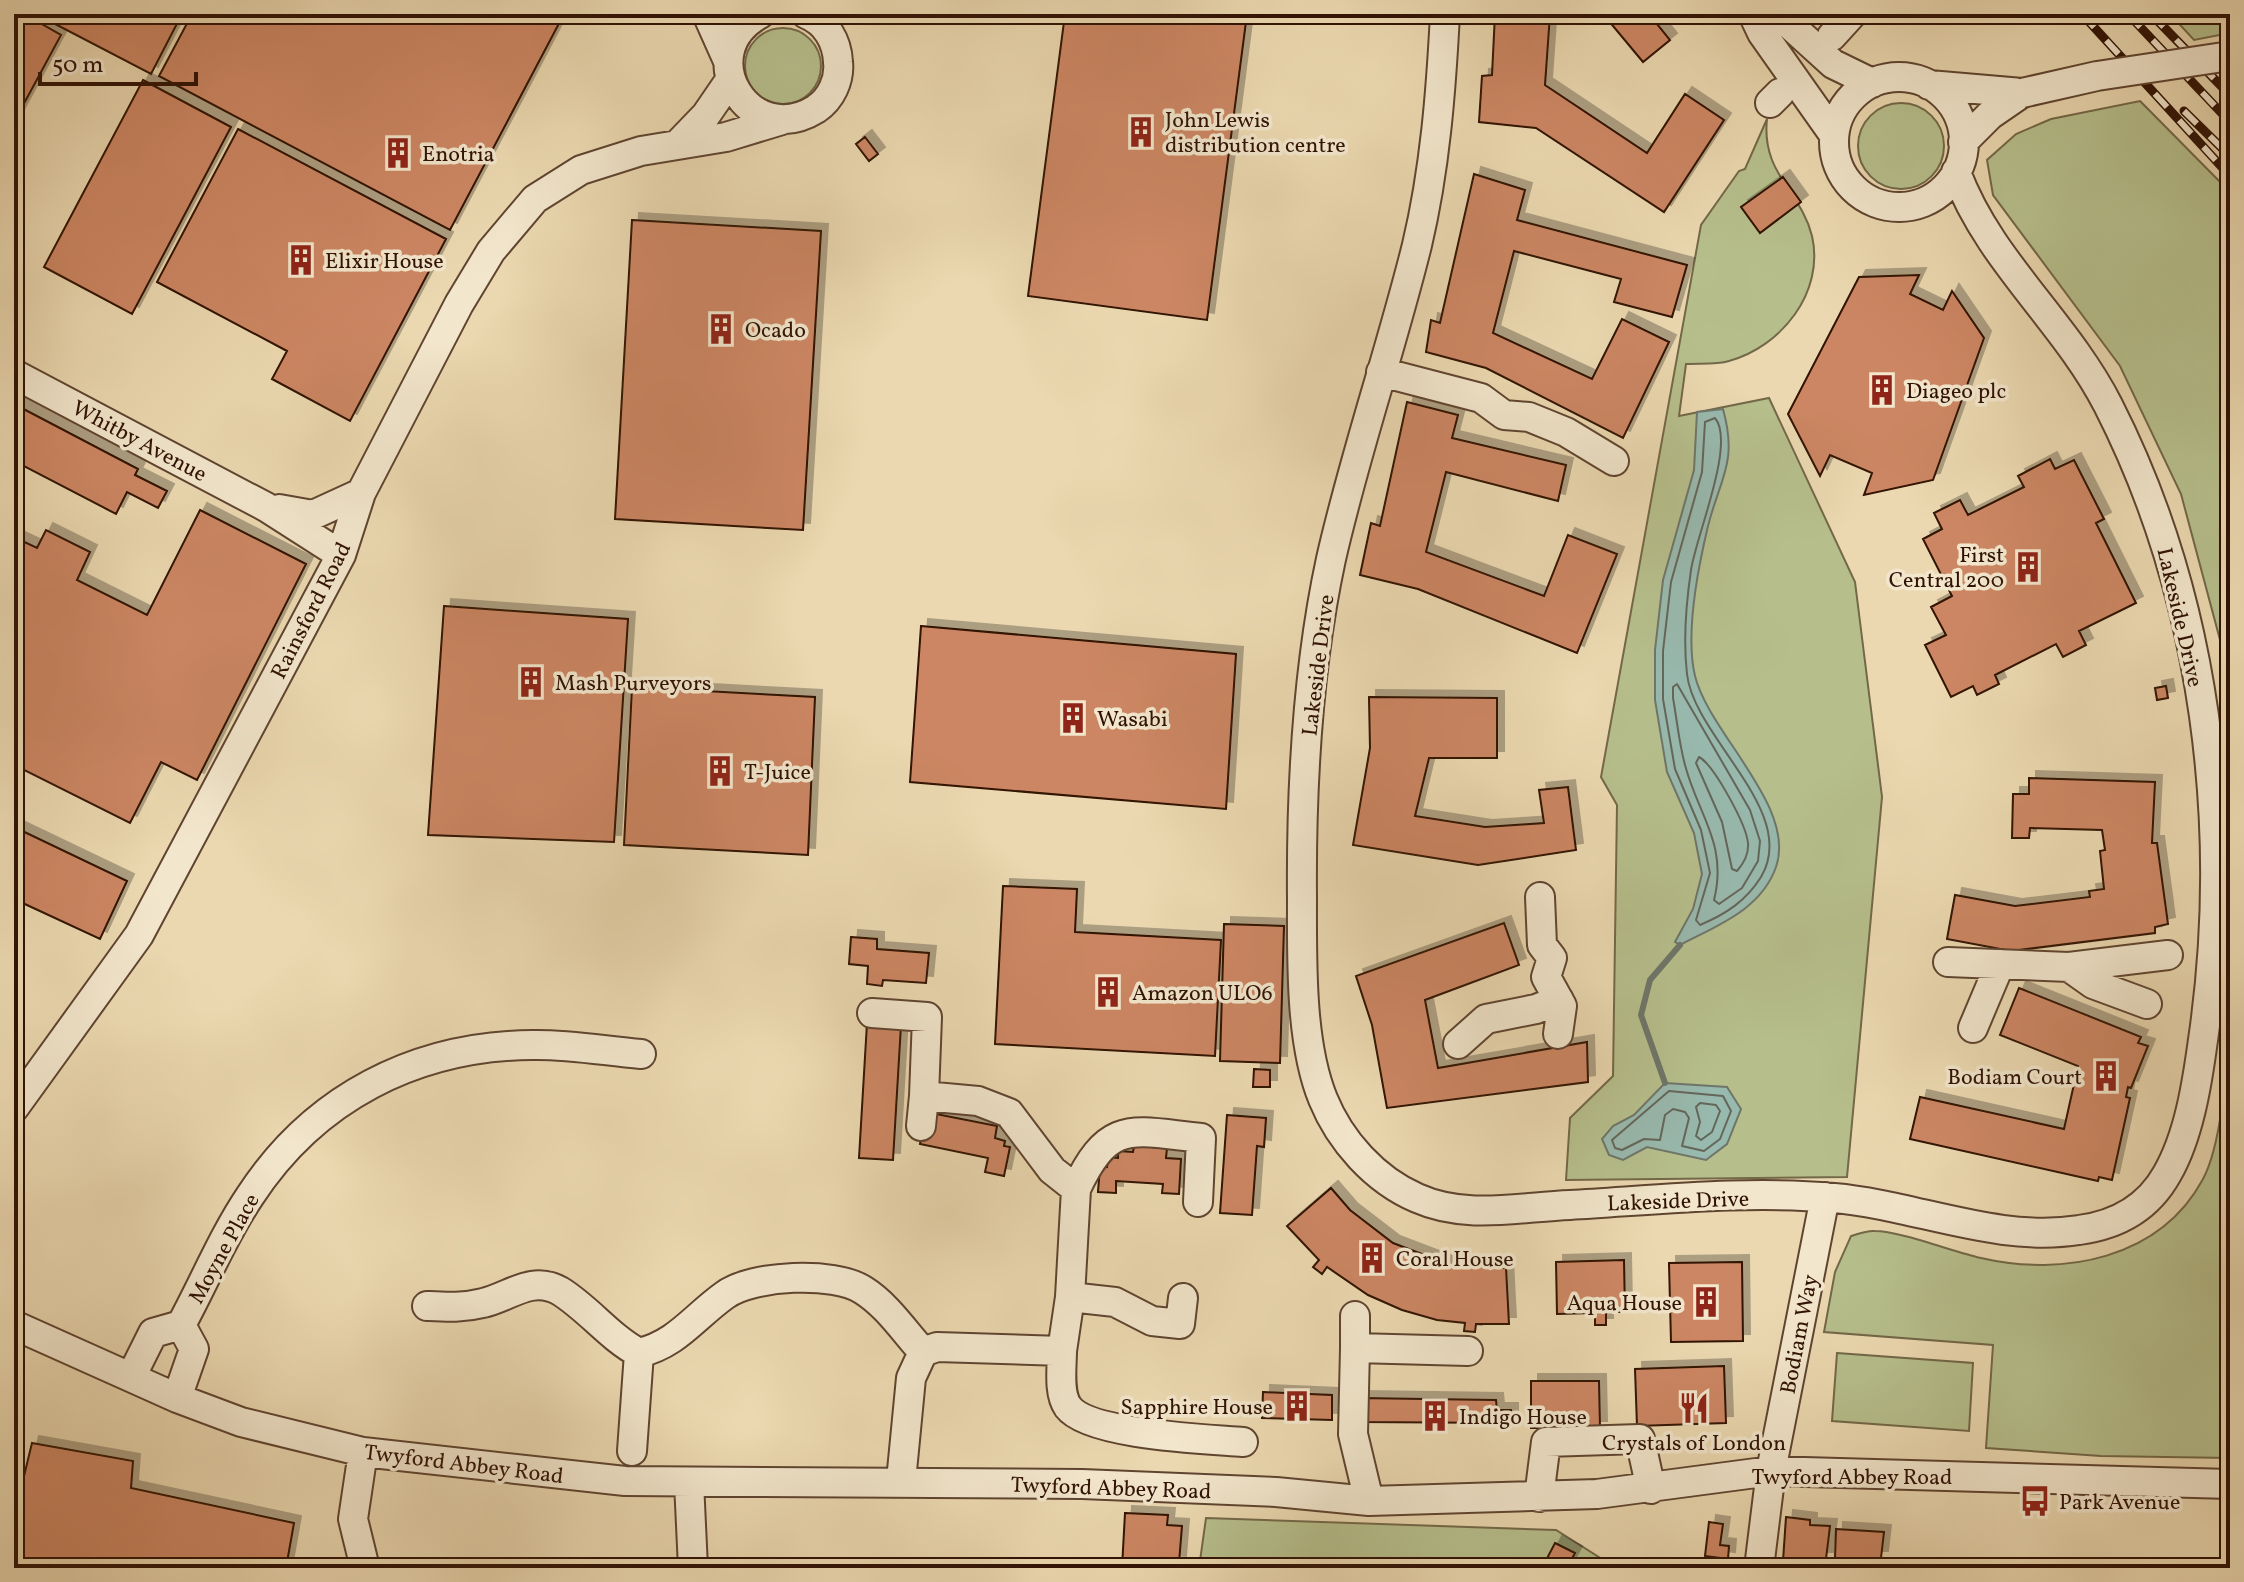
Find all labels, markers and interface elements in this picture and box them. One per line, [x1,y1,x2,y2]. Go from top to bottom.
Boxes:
scale bar [40,36,196,86]
text: 50 m [52,49,104,83]
place label: John Lewis distribution centre [1165,106,1346,162]
building icon: John Lewis distribution centre [1124,115,1158,149]
building icon: Enotria [381,136,415,170]
place label: Enotria [422,140,495,171]
building icon: Elixir House [284,243,318,277]
place label: Elixir House [325,247,444,278]
building icon: Ocado [704,312,738,346]
place label: Ocado [745,316,806,347]
building icon: Diageo plc [1865,373,1899,407]
place label: Diageo plc [1906,377,2006,408]
street label: Whitby Avenue [66,394,212,491]
street label: Rainsford Road [264,537,360,685]
place label: First Central 200 [1889,541,2004,597]
street label: Lakeside Drive [2147,545,2210,690]
building icon: First Central 200 [2011,550,2045,584]
street label: Lakeside Drive [1295,593,1344,738]
building icon: Mash Purveyors [514,665,548,699]
place label: Mash Purveyors [555,669,711,700]
building icon: Wasabi [1056,701,1090,735]
place label: Wasabi [1097,705,1168,736]
building icon: T-Juice [703,754,737,788]
place label: T-Juice [744,758,811,789]
building icon: Amazon ULO6 [1091,975,1125,1009]
place label: Amazon ULO6 [1132,979,1273,1010]
building icon: Bodiam Court [2089,1059,2123,1093]
place label: Bodiam Court [1947,1063,2082,1094]
street label: Lakeside Drive [1606,1185,1750,1220]
street label: Moyne Place [182,1188,268,1310]
building icon: Coral House [1355,1241,1389,1275]
place label: Coral House [1396,1245,1514,1276]
street label: Bodiam Way [1774,1272,1827,1397]
building icon: Aqua House [1689,1285,1723,1319]
place label: Aqua House [1567,1289,1682,1320]
building icon: Sapphire House [1280,1389,1314,1423]
restaurant icon: Crystals of London [1677,1391,1711,1425]
place label: Sapphire House [1121,1393,1273,1424]
building icon: Indigo House [1418,1399,1452,1433]
place label: Indigo House [1459,1403,1587,1434]
place label: Crystals of London [1602,1429,1786,1460]
street label: Twyford Abbey Road [362,1438,565,1493]
street label: Twyford Abbey Road [1752,1463,1952,1494]
street label: Twyford Abbey Road [1010,1471,1212,1508]
bus stop icon: Park Avenue [2018,1484,2052,1518]
place label: Park Avenue [2059,1488,2180,1519]

